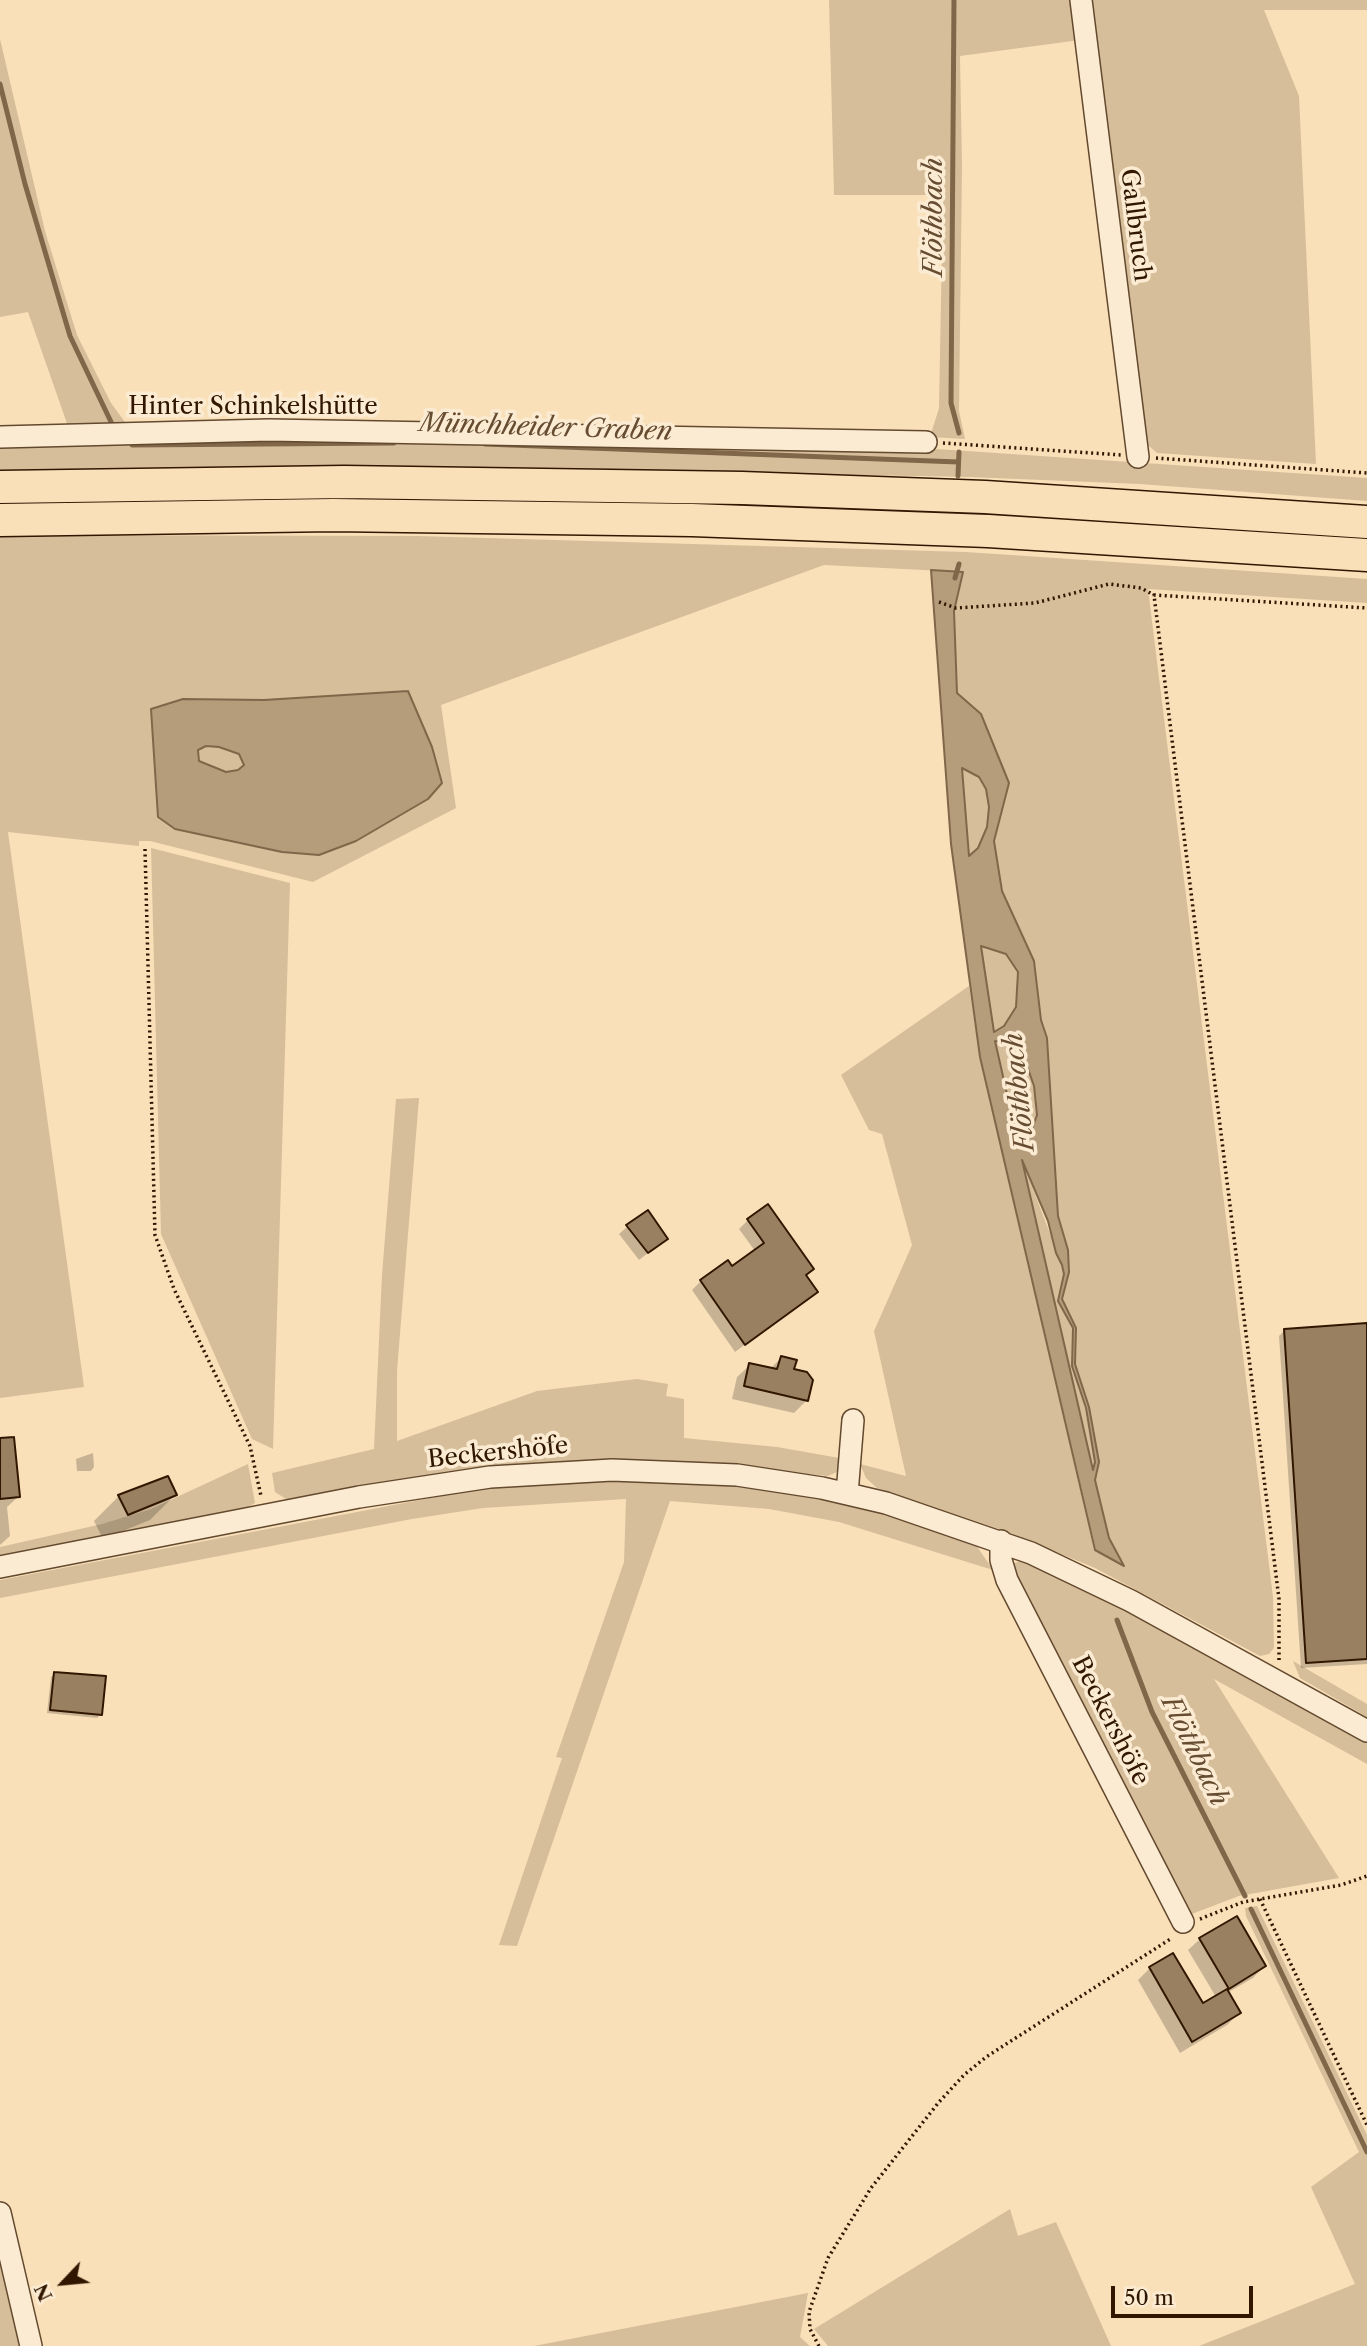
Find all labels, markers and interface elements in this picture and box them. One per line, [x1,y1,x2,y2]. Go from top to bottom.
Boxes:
water label: Flöthbach [918,158,950,276]
street label: Gallbruch [1114,167,1156,283]
street label: Hinter Schinkelshütte [128,393,378,421]
water label: Münchheider Graben [419,408,673,448]
water label: Flöthbach [998,1031,1042,1153]
street label: Beckershöfe [426,1431,570,1475]
street label: Beckershöfe [1065,1652,1155,1790]
water label: Flöthbach [1154,1691,1234,1811]
north arrow [28,2248,98,2318]
scale bar [1115,2272,1257,2316]
text: N [30,2280,58,2305]
text: 50 m [1124,2285,1174,2310]

